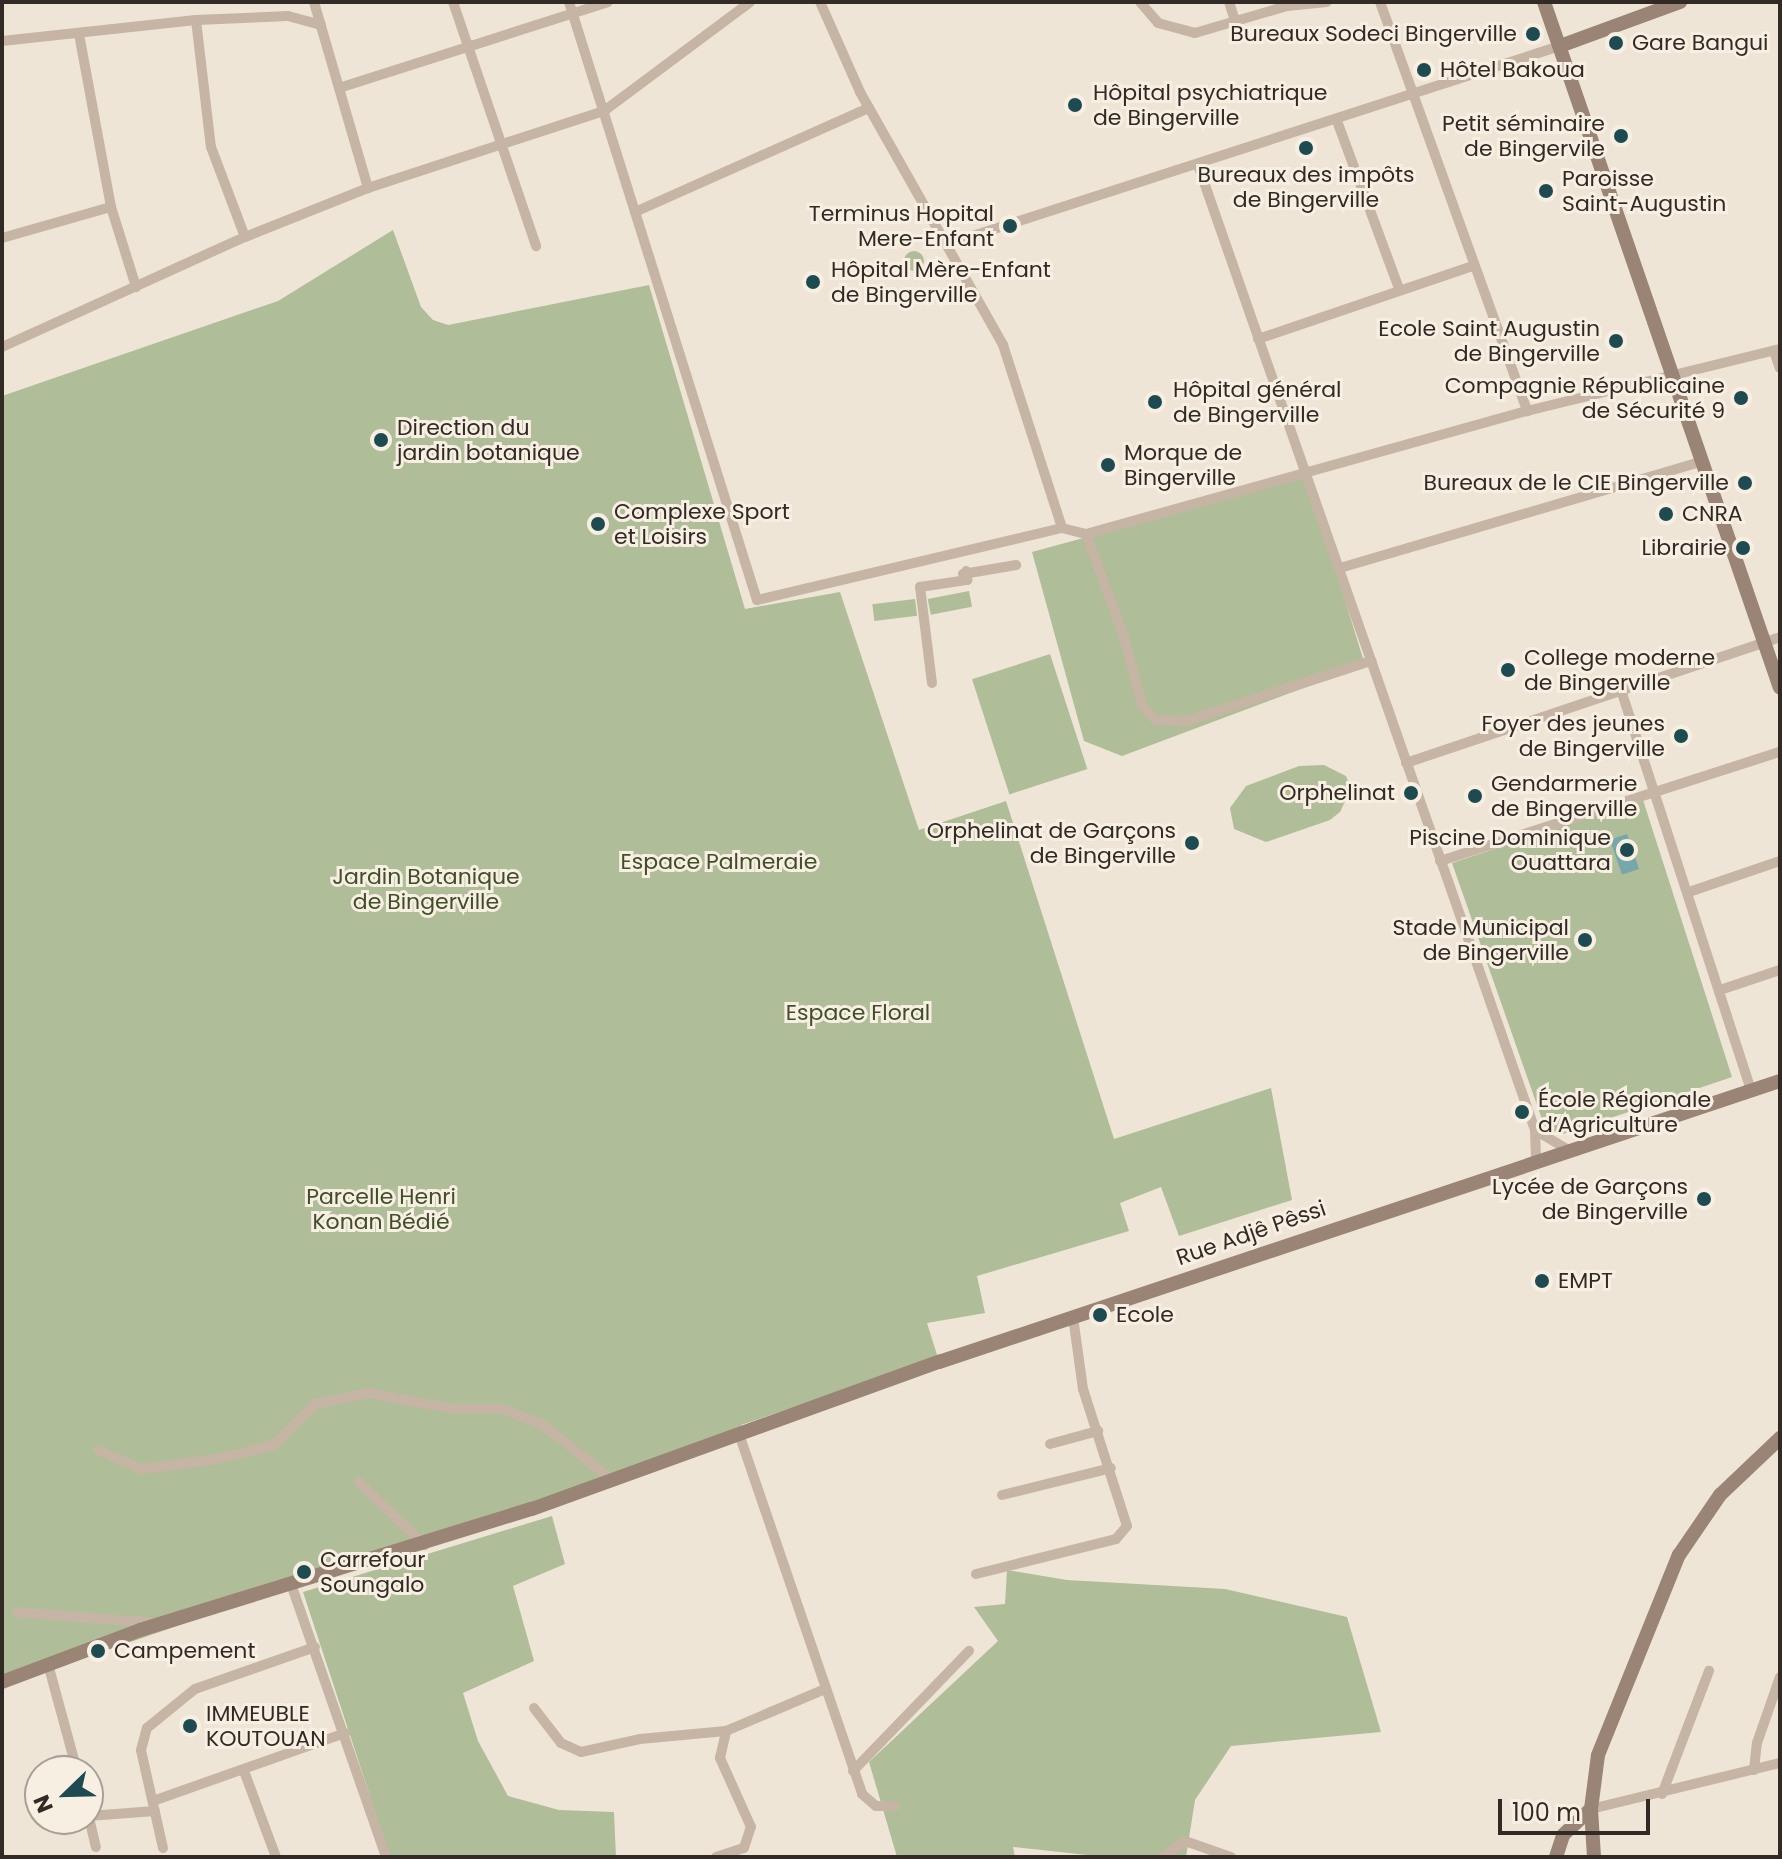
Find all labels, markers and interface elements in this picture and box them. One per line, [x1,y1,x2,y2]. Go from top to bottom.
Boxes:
place label: Bureaux Sodeci Bingerville [1230,21,1517,47]
marker: Bureaux Sodeci Bingerville [1524,25,1542,43]
place label: Gare Bangui [1632,30,1769,56]
marker: Gare Bangui [1607,34,1625,52]
place label: Hôtel Bakoua [1440,57,1585,83]
marker: Hôtel Bakoua [1415,61,1433,79]
place label: Hôpital psychiatrique de Bingerville [1093,79,1327,130]
marker: Hôpital psychiatrique de Bingerville [1064,94,1086,116]
place label: Petit séminaire de Bingervile [1442,110,1605,162]
marker: Petit séminaire de Bingervile [1612,127,1630,145]
marker: Bureaux des impôts de Bingerville [1297,139,1315,157]
place label: Bureaux des impôts de Bingerville [1197,161,1415,212]
place label: Paroisse Saint-Augustin [1562,165,1726,216]
marker: Paroisse Saint-Augustin [1537,182,1555,200]
place label: Terminus Hopital Mere-Enfant [809,200,994,252]
marker: Terminus Hopital Mere-Enfant [1001,217,1019,235]
place label: Hôpital Mère-Enfant de Bingerville [831,256,1051,308]
marker: Hôpital Mère-Enfant de Bingerville [802,271,824,293]
place label: Ecole Saint Augustin de Bingerville [1378,315,1600,366]
marker: Ecole Saint Augustin de Bingerville [1607,332,1625,350]
place label: Compagnie Républicaine de Sécurité 9 [1445,372,1725,424]
place label: Hôpital général de Bingerville [1173,376,1341,428]
marker: Compagnie Républicaine de Sécurité 9 [1732,389,1750,407]
marker: Hôpital général de Bingerville [1144,391,1166,413]
place label: Direction du jardin botanique [397,414,580,466]
marker: Direction du jardin botanique [372,431,390,449]
place label: Morque de Bingerville [1124,439,1242,490]
marker: Morque de Bingerville [1099,456,1117,474]
place label: Bureaux de le CIE Bingerville [1423,470,1729,496]
marker: Bureaux de le CIE Bingerville [1736,474,1754,492]
place label: Complexe Sport et Loisirs [614,498,790,550]
place label: CNRA [1682,501,1743,527]
marker: CNRA [1657,505,1675,523]
marker: Complexe Sport et Loisirs [589,515,607,533]
place label: Librairie [1641,535,1727,561]
marker: Librairie [1734,539,1752,557]
place label: College moderne de Bingerville [1524,644,1715,696]
marker: College moderne de Bingerville [1499,661,1517,679]
place label: Foyer des jeunes de Bingerville [1481,710,1665,762]
marker: Foyer des jeunes de Bingerville [1672,727,1690,745]
place label: Gendarmerie de Bingerville [1491,770,1637,822]
place label: Orphelinat [1279,780,1395,806]
marker: Orphelinat [1402,784,1420,802]
marker: Gendarmerie de Bingerville [1466,787,1484,805]
place label: Orphelinat de Garçons de Bingerville [927,817,1176,868]
place label: Piscine Dominique Ouattara [1409,824,1611,876]
marker: Orphelinat de Garçons de Bingerville [1183,834,1201,852]
marker: Piscine Dominique Ouattara [1618,841,1636,859]
park label: Espace Palmeraie [621,849,817,875]
park label: Jardin Botanique de Bingerville [332,863,520,914]
place label: Stade Municipal de Bingerville [1392,914,1569,966]
marker: Stade Municipal de Bingerville [1576,931,1594,949]
park label: Espace Floral [786,1000,930,1026]
place label: École Régionale d’Agriculture [1538,1086,1711,1138]
marker: École Régionale d’Agriculture [1513,1103,1531,1121]
place label: Lycée de Garçons de Bingerville [1492,1173,1688,1224]
park label: Parcelle Henri Konan Bédié [306,1183,456,1234]
marker: Lycée de Garçons de Bingerville [1695,1190,1713,1208]
street label: Rue Adjê Pêssi [1173,1195,1329,1271]
place label: EMPT [1558,1268,1613,1294]
marker: EMPT [1533,1272,1551,1290]
place label: Ecole [1116,1302,1174,1328]
marker: Ecole [1091,1306,1109,1324]
place label: Carrefour Soungalo [320,1546,426,1598]
marker: Carrefour Soungalo [295,1563,313,1581]
place label: Campement [114,1638,255,1664]
marker: Campement [89,1642,107,1660]
place label: IMMEUBLE KOUTOUAN [206,1700,326,1752]
marker: IMMEUBLE KOUTOUAN [181,1717,199,1735]
north arrow [24,1755,104,1835]
scale bar [1502,1783,1654,1833]
text: N [26,1790,61,1817]
text: 100 m [1512,1796,1581,1829]

